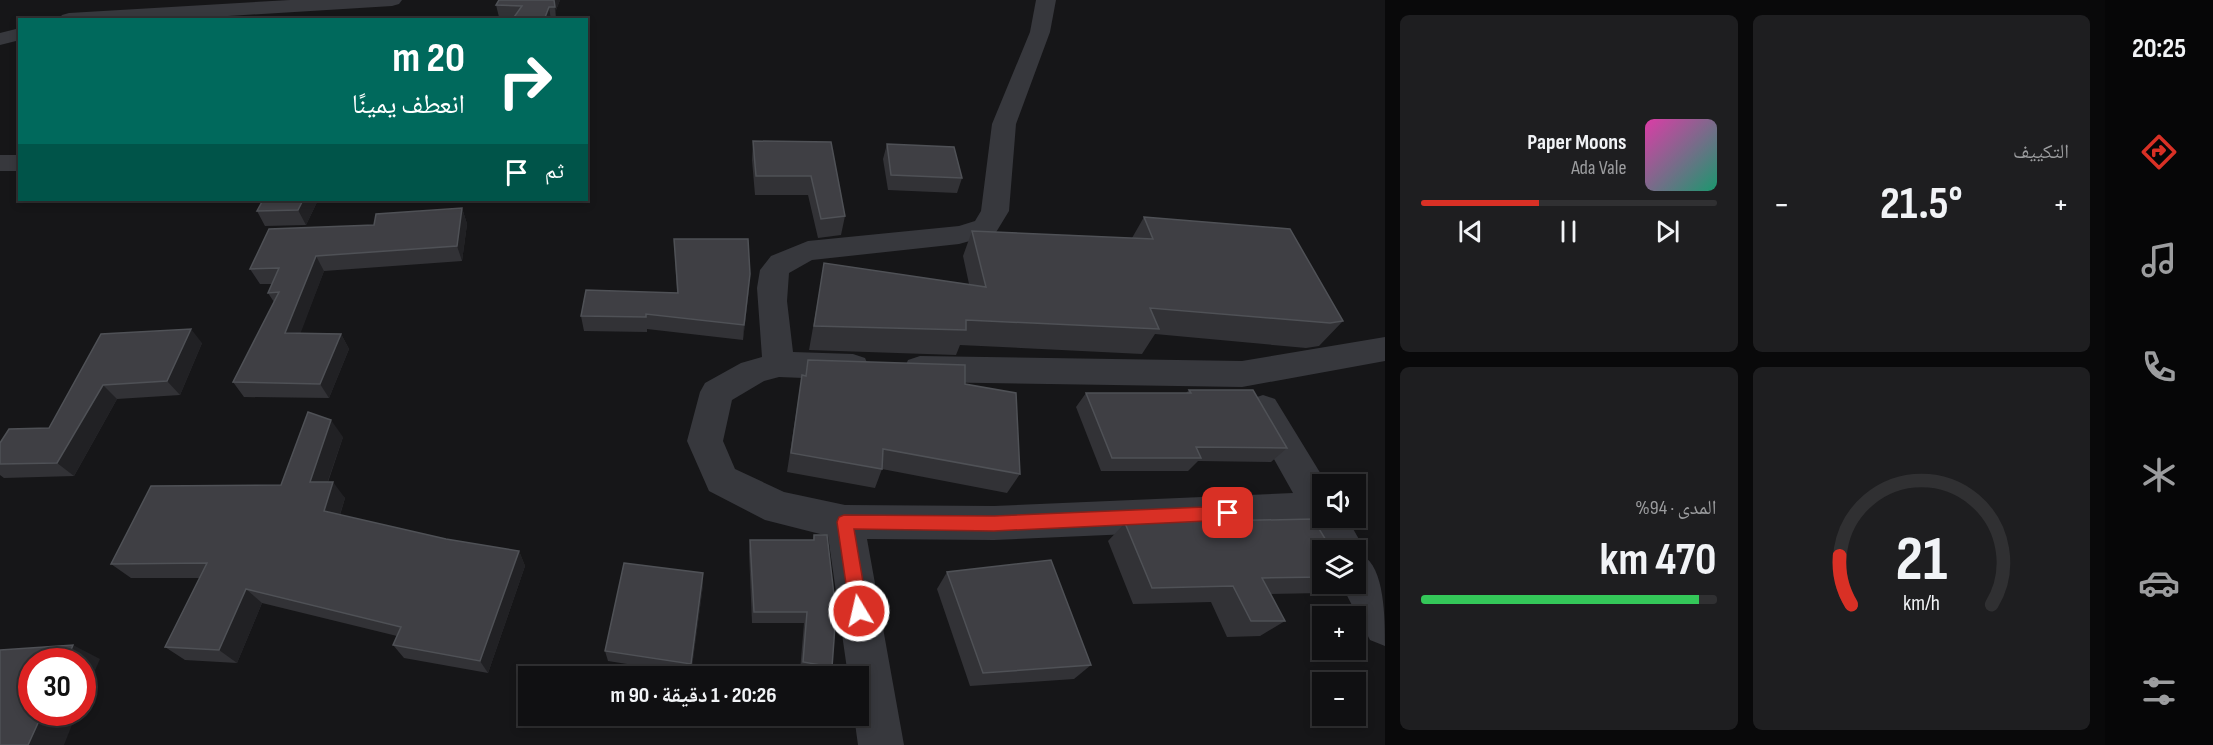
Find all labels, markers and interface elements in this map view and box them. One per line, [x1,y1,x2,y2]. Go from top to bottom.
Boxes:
text: 20 m [392,33,465,84]
text: 20:25 [2132,33,2186,65]
icon: right [486,42,564,120]
text: انعطف يمينًا [352,89,465,121]
text: Paper Moons [1527,129,1627,156]
icon: directions [2138,131,2180,173]
text: التكييف [2013,140,2069,164]
icon: arrive [500,156,533,189]
text: Ada Vale [1571,156,1627,180]
text: ثم [545,158,564,185]
text: 21.5° [1880,177,1963,232]
text: − [1774,185,1790,225]
text: + [2053,185,2069,225]
icon: previous [1454,215,1487,248]
icon: pause [1552,215,1585,248]
icon: next [1651,215,1684,248]
icon: music [2138,239,2180,281]
icon: phone [2138,346,2180,388]
icon: climate [2138,454,2180,496]
map controls [1312,474,1366,726]
button: sound [1312,474,1366,528]
pin [1202,487,1253,538]
icon: arrive [1211,496,1244,529]
text: المدى · 94% [1635,496,1717,520]
text: 21 [1895,523,1947,598]
text: 470 km [1599,533,1717,588]
button: layers [1312,540,1366,594]
icon: car [2138,562,2180,604]
position arrow [827,579,891,643]
text: km/h [1903,592,1940,617]
button: + [1312,606,1366,660]
speed limit sign: 30 [18,648,96,726]
icon: filters [2138,670,2180,712]
button: − [1312,672,1366,726]
text: 20:26 · 1 دقيقة · 90 m [610,682,777,709]

